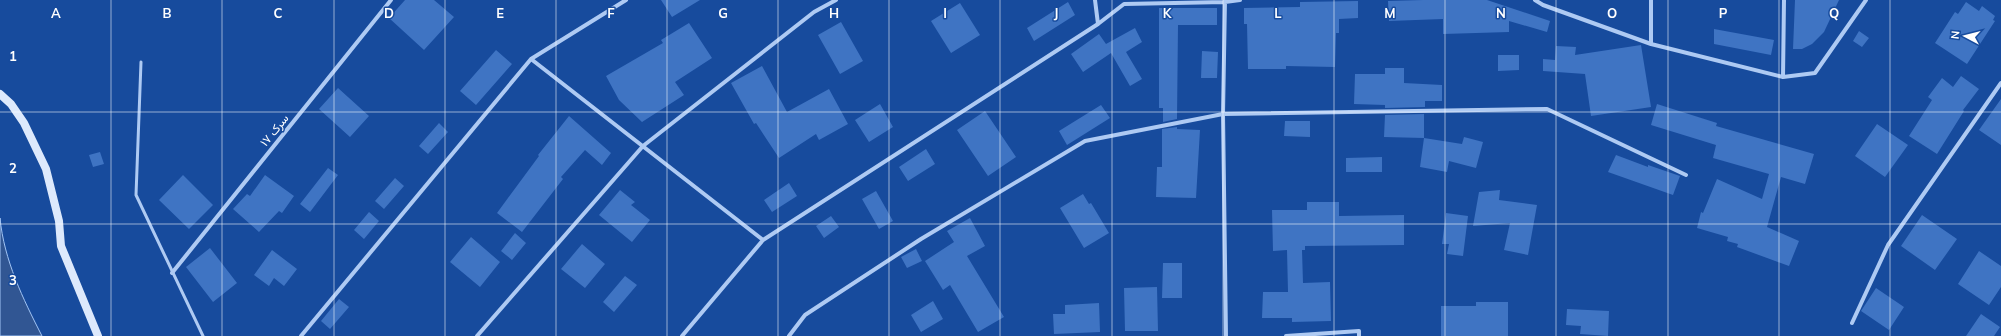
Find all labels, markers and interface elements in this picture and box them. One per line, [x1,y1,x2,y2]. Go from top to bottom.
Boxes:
text: A [51,5,61,21]
text: B [163,5,172,21]
text: C [274,5,283,21]
text: D [384,5,394,21]
text: E [496,5,504,21]
text: F [607,5,615,21]
text: G [718,5,728,21]
text: H [829,5,839,21]
text: I [943,5,947,21]
text: J [1054,5,1058,21]
text: K [1163,5,1173,21]
text: L [1274,5,1282,21]
text: M [1384,5,1396,21]
text: N [1496,5,1506,21]
text: O [1607,5,1617,21]
text: P [1719,5,1728,21]
text: Q [1829,5,1839,21]
north arrow [1945,16,1985,56]
text: N [1948,30,1963,40]
text: 1 [9,48,17,64]
street label: سرک ۱۷ [256,111,292,150]
text: 2 [9,160,17,176]
text: 3 [9,272,17,288]

